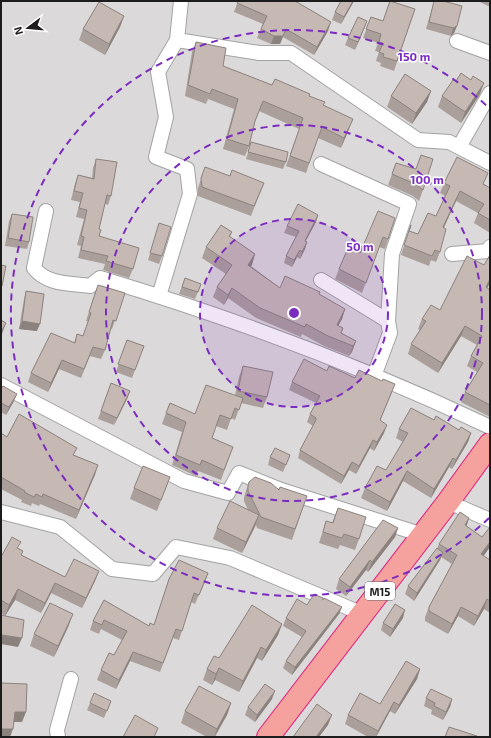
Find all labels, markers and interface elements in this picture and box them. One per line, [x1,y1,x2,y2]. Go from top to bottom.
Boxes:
north arrow [8,8,48,48]
text: N [11,25,25,37]
text: 150 m [398,49,430,63]
text: 100 m [410,172,444,186]
text: 50 m [346,239,374,253]
centre of rings [287,306,301,320]
road number: M15 [365,582,395,600]

